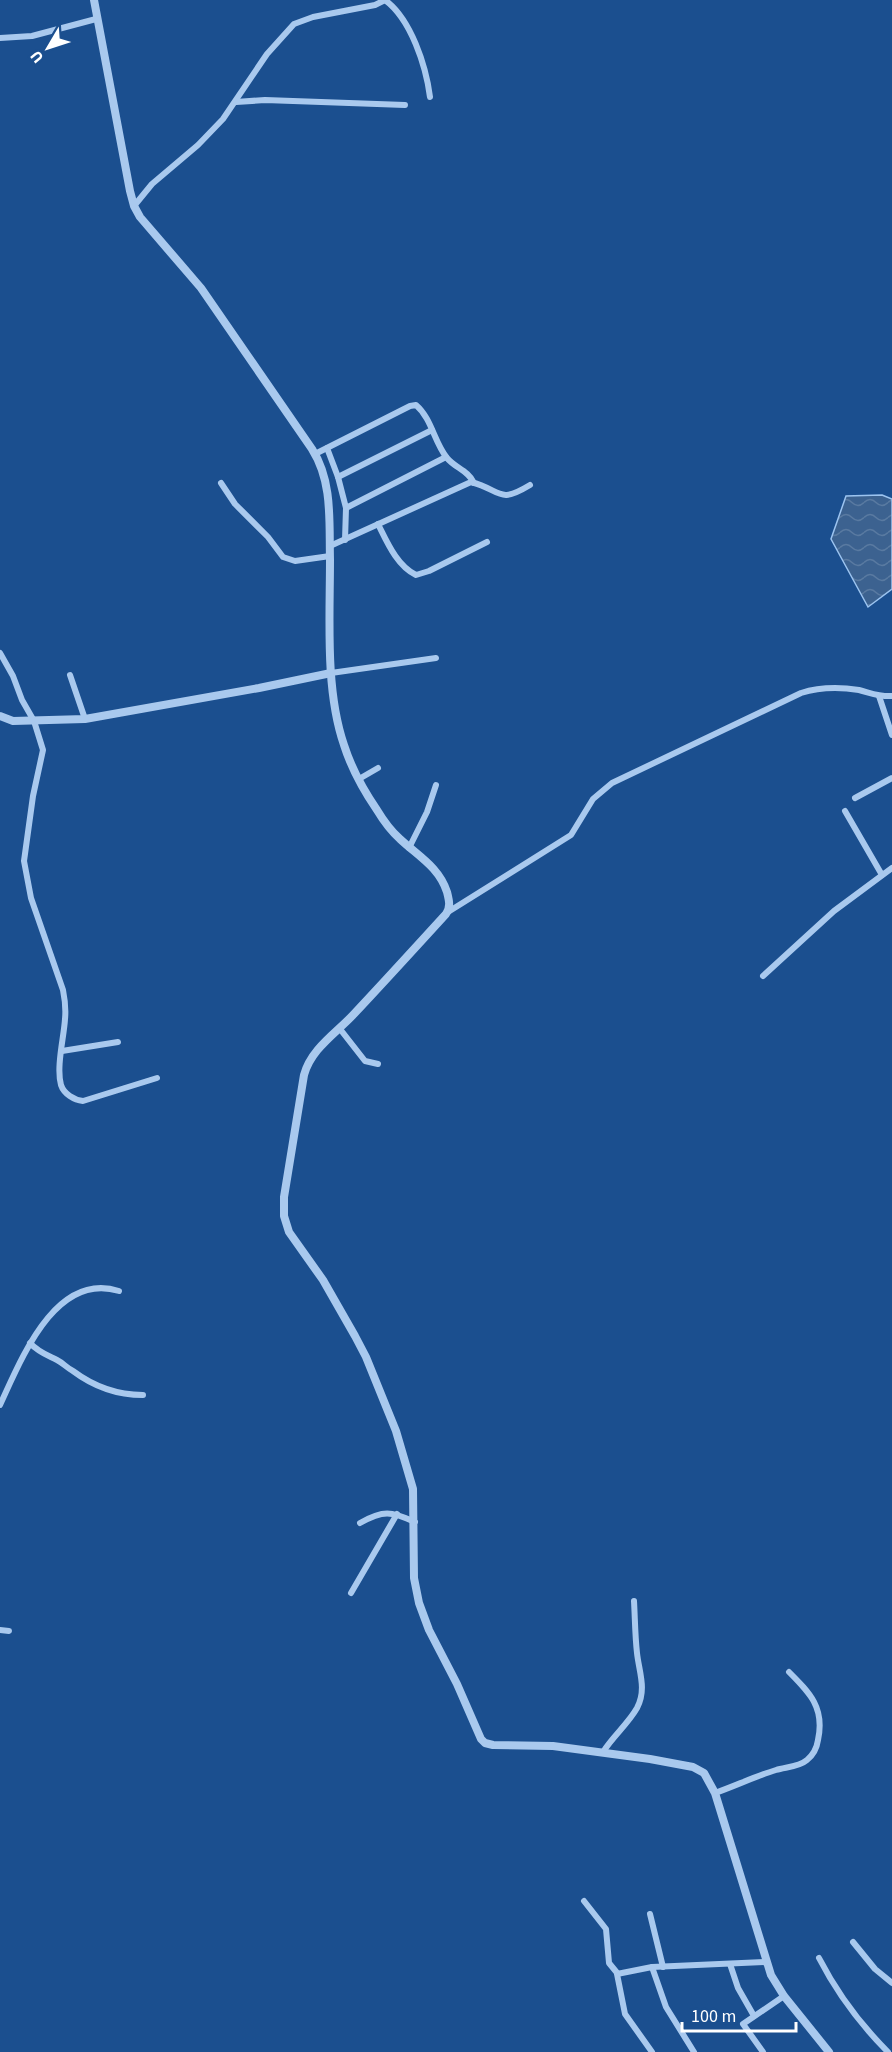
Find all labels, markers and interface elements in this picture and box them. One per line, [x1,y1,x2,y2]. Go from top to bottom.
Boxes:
north arrow [18,18,78,78]
text: U [25,46,49,68]
scale bar [682,1995,796,2033]
text: 100 m [691,2004,736,2029]

